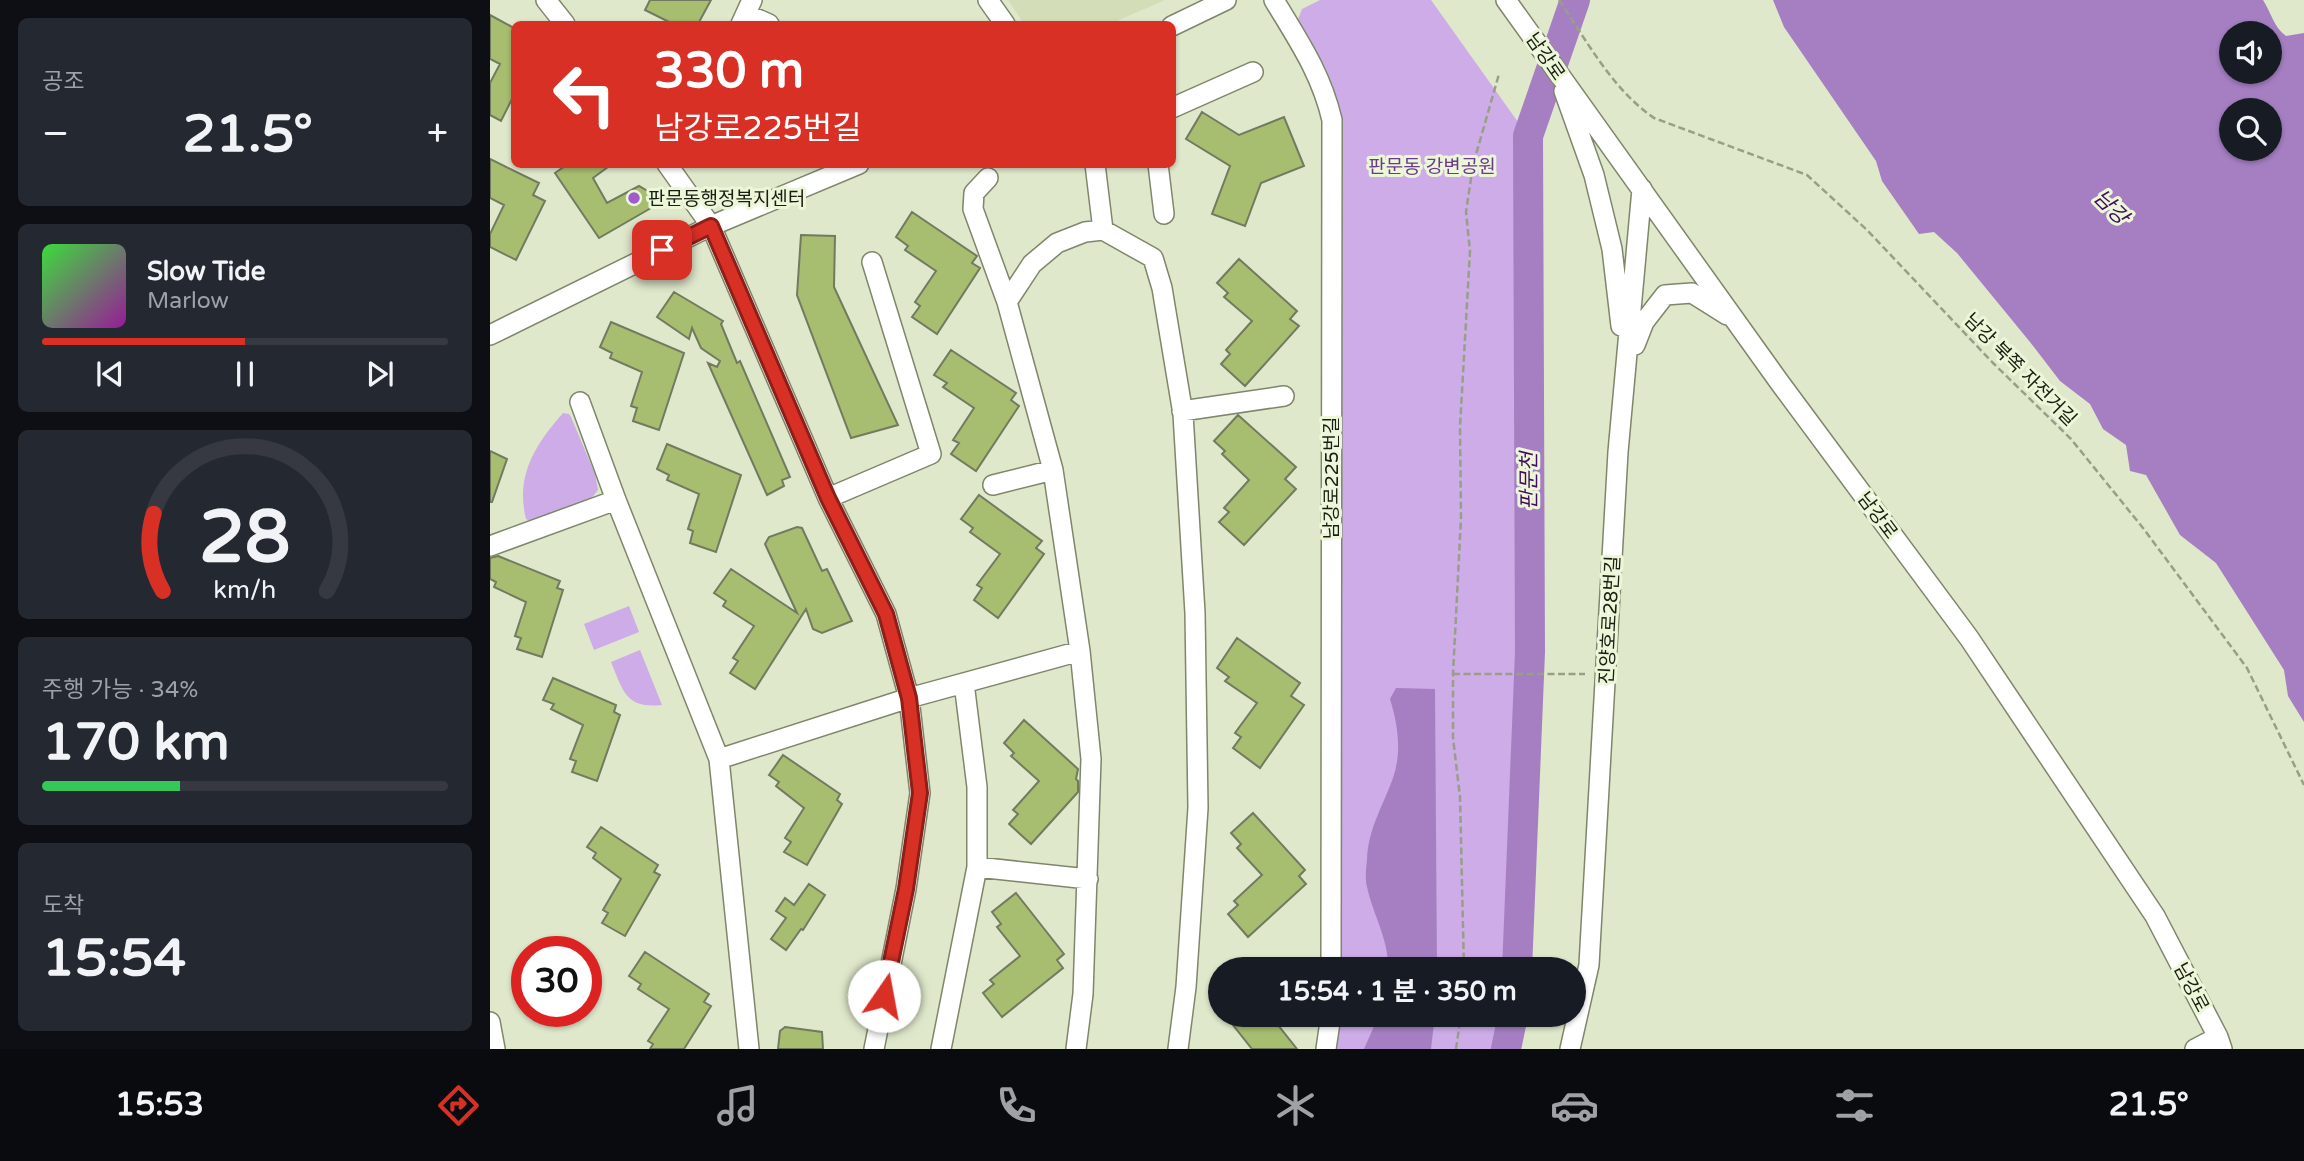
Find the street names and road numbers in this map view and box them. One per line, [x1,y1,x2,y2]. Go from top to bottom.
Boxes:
street label: 남강로 [1521,29,1569,84]
street label: 남강 북쪽 자전거길 [1960,309,2081,430]
street label: 남강로225번길 [1321,416,1343,540]
street label: 남강로 [1853,488,1902,543]
street label: 진양호로28번길 [1596,555,1624,685]
street label: 남강로 [2169,959,2213,1016]

